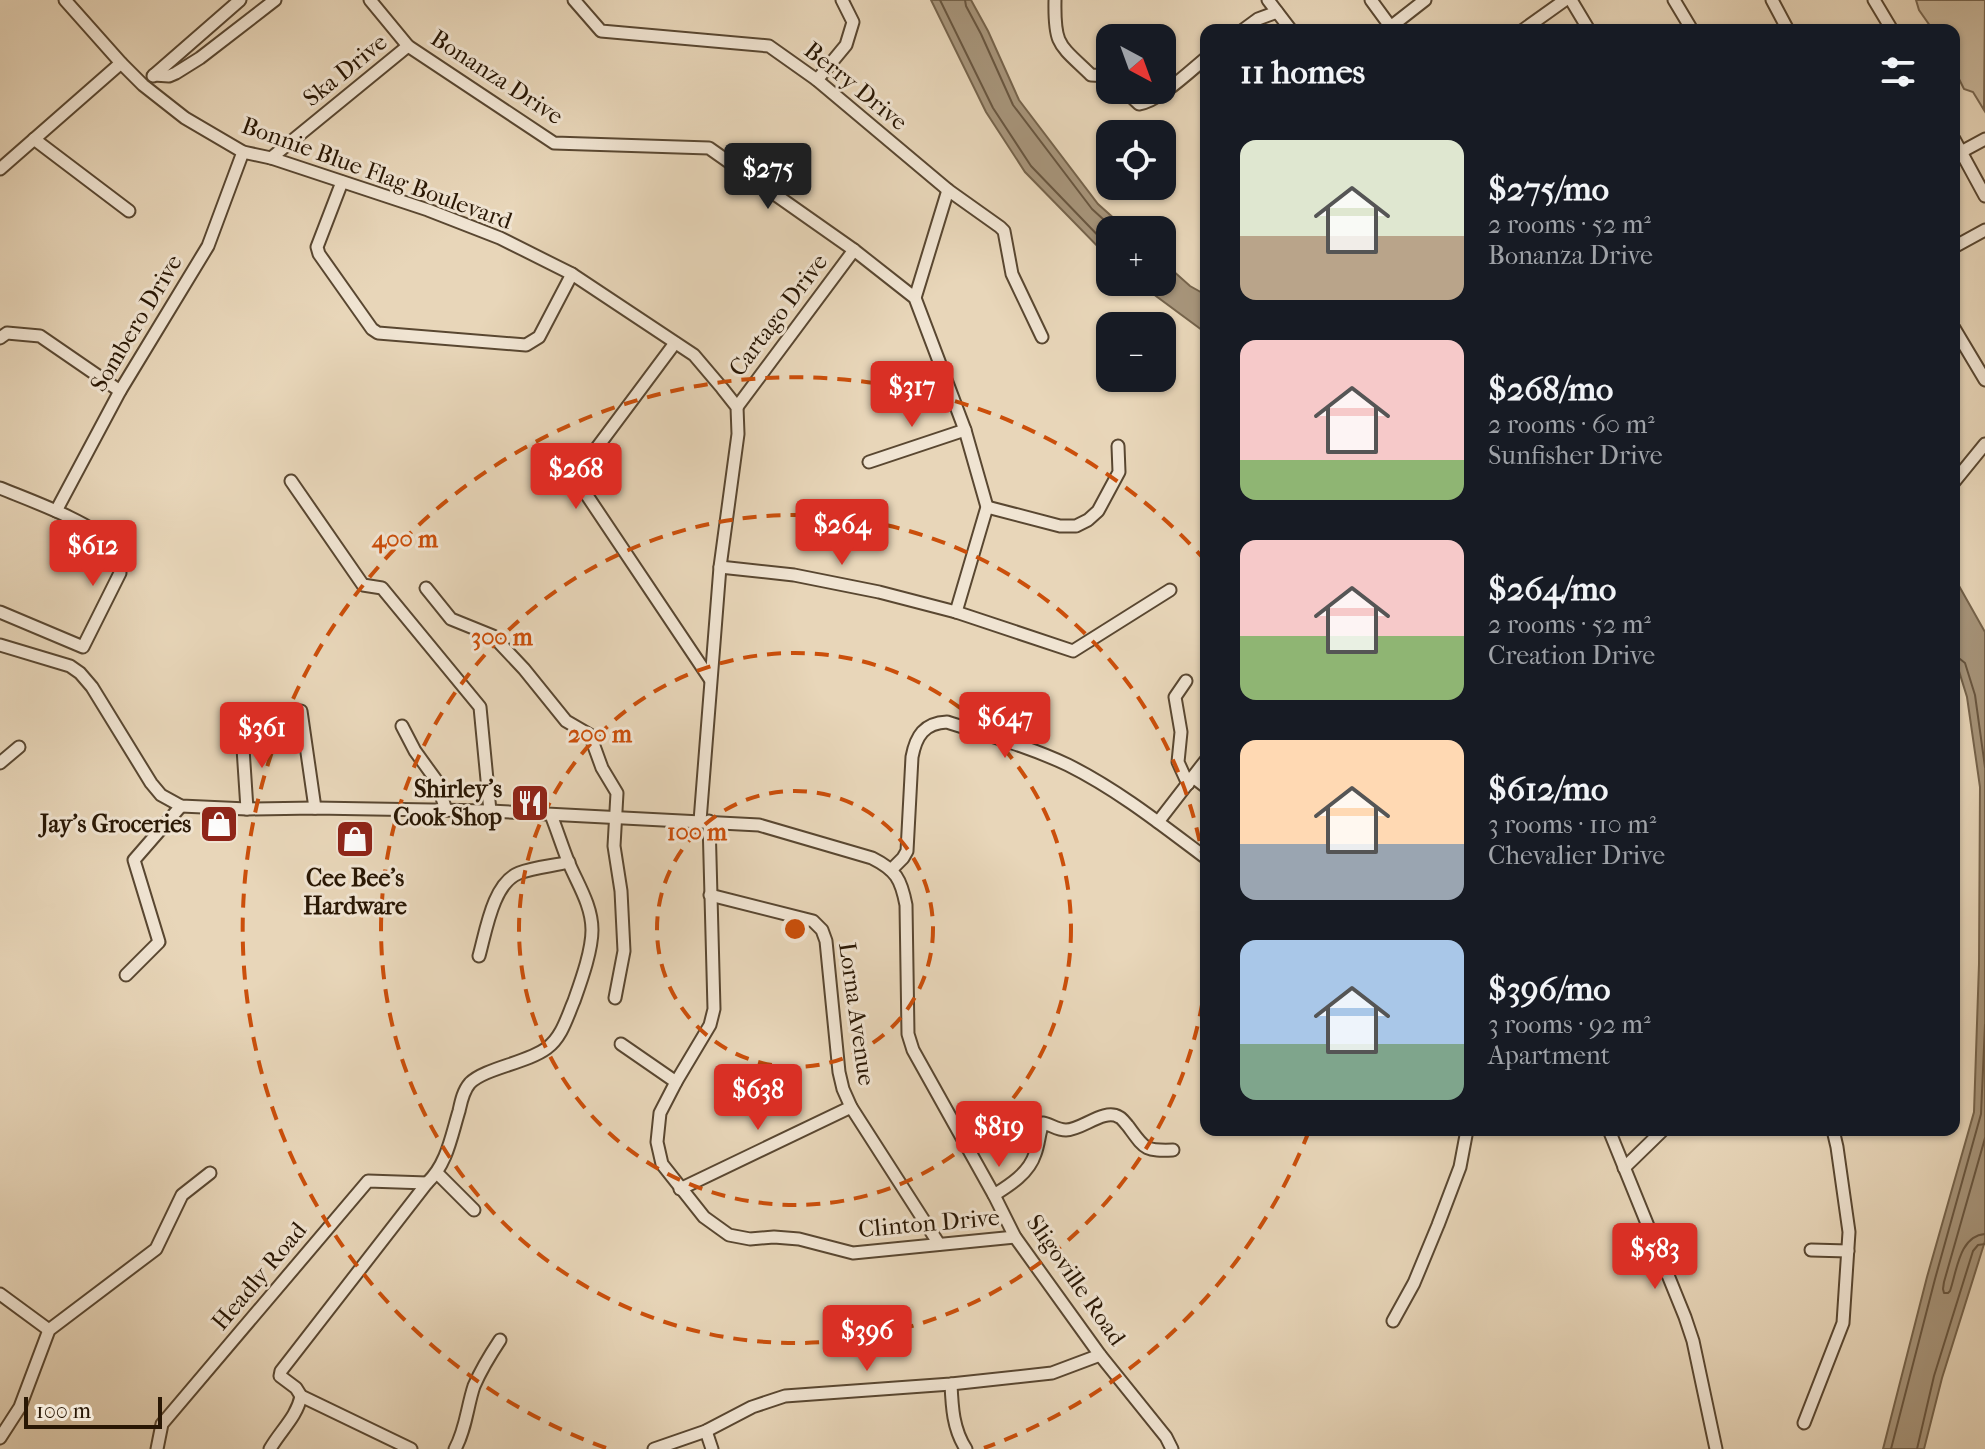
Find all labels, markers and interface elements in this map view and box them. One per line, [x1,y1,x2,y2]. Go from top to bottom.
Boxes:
street label: Bonanza Drive [426,24,569,130]
north arrow [1096,24,1176,104]
map controls [1096,24,1176,392]
street label: Ska Drive [298,28,393,112]
street label: Berry Drive [799,36,913,136]
icon: filters [1876,50,1920,94]
text: 11 homes [1240,52,1365,92]
street label: Bonnie Blue Flag Boulevard [238,111,517,235]
button: locate [1096,120,1176,200]
pin: $275 [721,143,815,211]
text: $275 [742,153,794,184]
text: $275/mo [1488,169,1609,209]
icon: home [1304,172,1400,268]
text: 2 rooms · 52 m² [1488,209,1651,240]
button: + [1096,216,1176,296]
text: Bonanza Drive [1488,240,1653,271]
street label: Cartago Drive [723,248,833,382]
street label: Sombero Drive [84,249,188,397]
button: − [1096,312,1176,392]
pin: $317 [865,361,959,429]
text: $268/mo [1488,369,1613,409]
text: $317 [889,371,935,402]
icon: home [1304,372,1400,468]
text: 2 rooms · 60 m² [1488,409,1655,440]
text: Sunfisher Drive [1488,440,1663,471]
pin: $268 [529,443,623,511]
text: $268 [549,453,603,484]
pin: $264 [795,499,889,567]
text: $264 [813,509,871,540]
pin: $612 [46,520,140,588]
text: 400 m [371,525,439,554]
text: $612 [68,530,118,561]
text: $264/mo [1488,569,1616,609]
icon: home [1304,572,1400,668]
text: 2 rooms · 52 m² [1488,609,1651,640]
text: 300 m [471,623,534,651]
text: Creation Drive [1488,640,1655,671]
pin: $647 [958,692,1052,760]
pin: $361 [215,702,309,770]
text: $647 [977,702,1033,733]
text: $361 [238,712,286,743]
text: 200 m [568,720,633,748]
text: $612/mo [1488,769,1608,809]
icon: home [1304,772,1400,868]
place label: Shirley's Cook Shop [393,775,502,831]
restaurant icon: Shirley's Cook Shop [509,782,551,824]
shop icon: Jay's Groceries [198,803,240,845]
text: 3 rooms · 110 m² [1488,809,1656,840]
place label: Jay's Groceries [38,810,191,838]
shop icon: Cee Bee's Hardware [334,818,376,860]
text: 100 m [667,818,728,846]
text: Chevalier Drive [1488,840,1665,871]
place label: Cee Bee's Hardware [303,864,407,920]
centre of rings [781,915,809,943]
street label: Lorna Avenue [833,941,881,1088]
text: $396/mo [1488,969,1611,1009]
icon: home [1304,972,1400,1068]
text: 3 rooms · 92 m² [1488,1009,1651,1040]
text: Apartment [1488,1040,1610,1071]
pin: $638 [711,1064,805,1132]
text: $638 [732,1074,784,1105]
pin: $819 [952,1101,1046,1169]
text: $819 [974,1111,1024,1142]
street label: Clinton Drive [857,1203,1001,1243]
street label: Sligoville Road [1021,1209,1132,1352]
street label: Headly Road [206,1216,313,1336]
pin: $583 [1608,1223,1702,1291]
text: $583 [1630,1233,1680,1264]
pin: $396 [820,1305,914,1373]
text: $396 [841,1315,893,1346]
scale bar [24,1393,162,1429]
text: 100 m [36,1398,91,1424]

